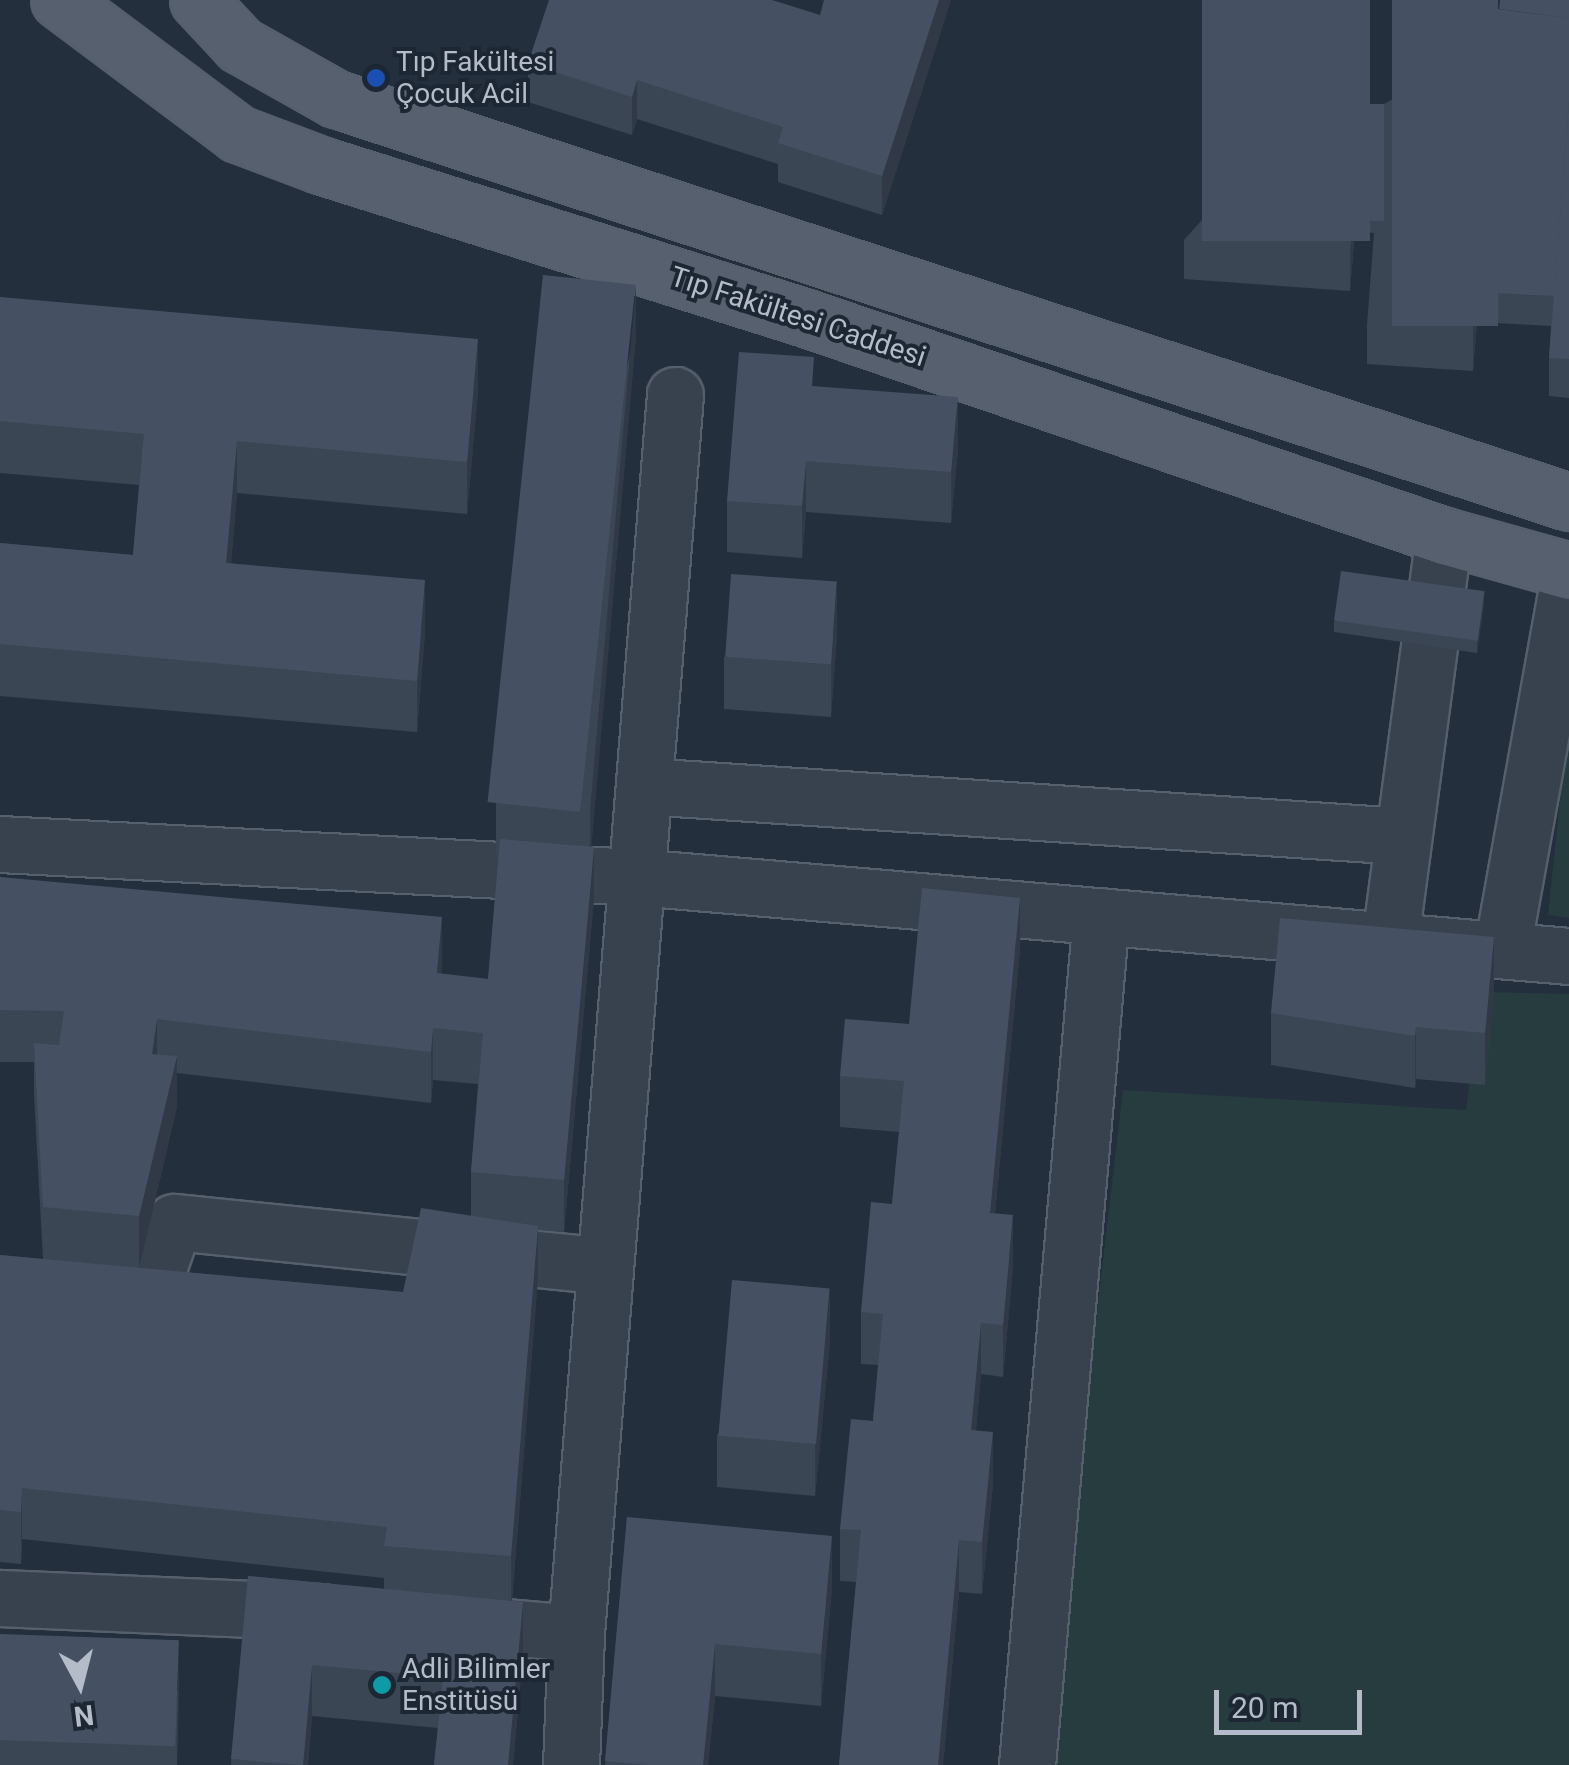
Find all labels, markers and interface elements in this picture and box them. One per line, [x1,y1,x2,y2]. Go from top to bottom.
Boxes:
place label: Tıp Fakültesi Çocuk Acil [396,45,554,111]
marker: Tıp Fakültesi Çocuk Acil [365,67,387,89]
street label: Tıp Fakültesi Caddesi [666,260,930,374]
north arrow [30,1635,130,1735]
place label: Adli Bilimler Enstitüsü [402,1652,550,1718]
scale bar [1219,1670,1366,1732]
marker: Adli Bilimler Enstitüsü [371,1674,393,1696]
text: 20 m [1231,1690,1298,1725]
text: N [72,1698,96,1733]

